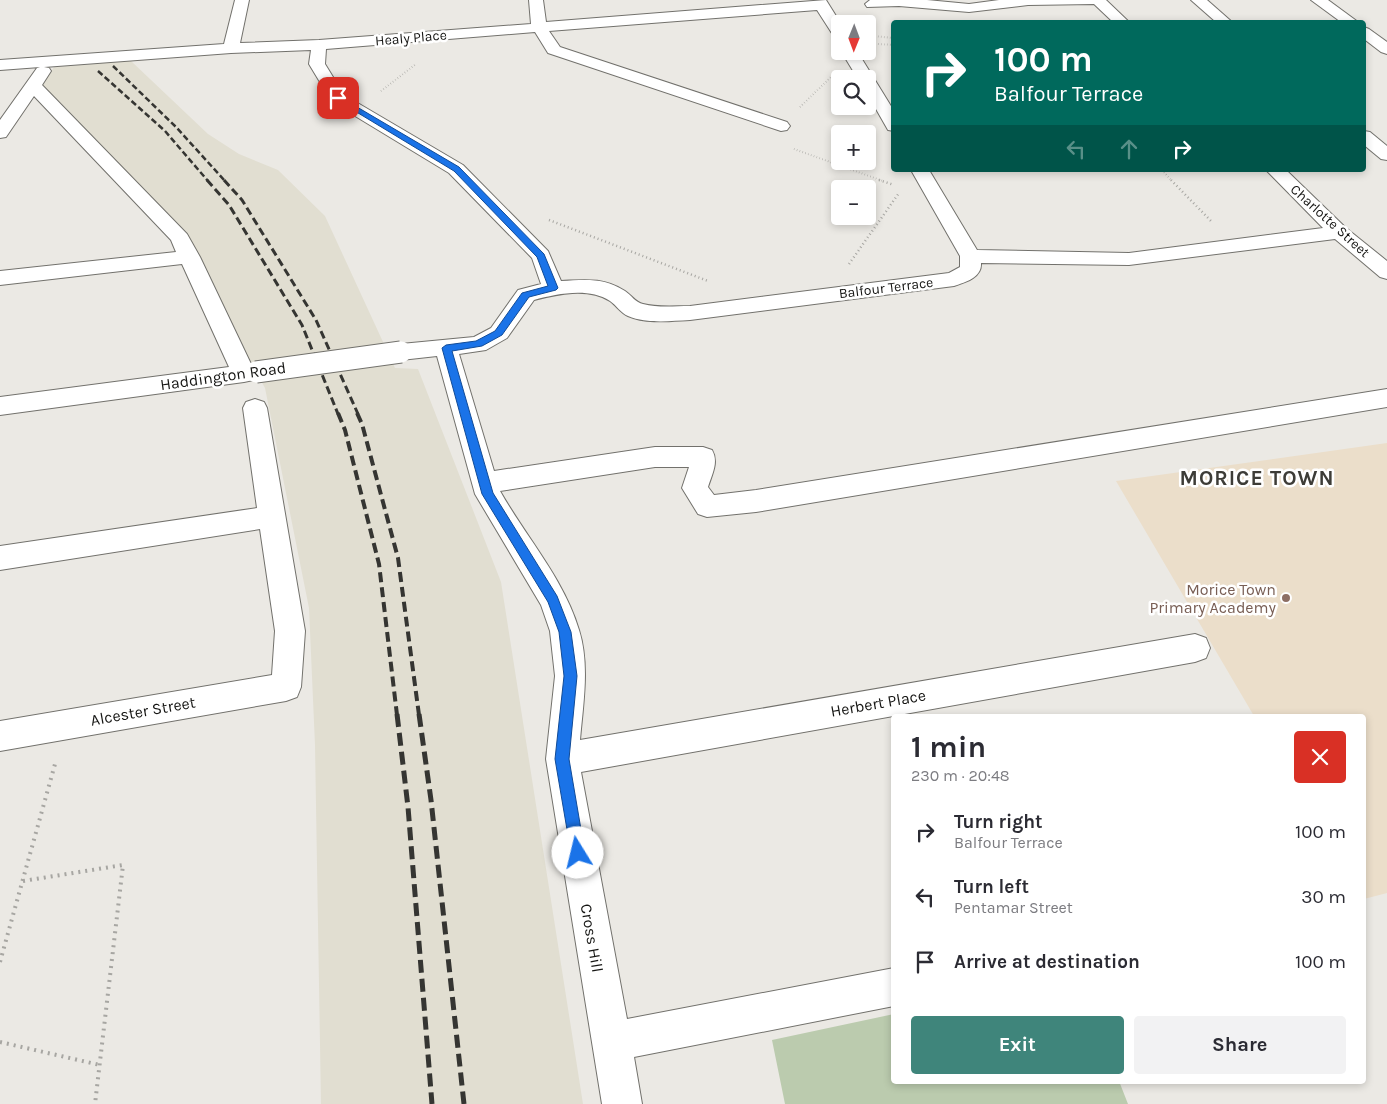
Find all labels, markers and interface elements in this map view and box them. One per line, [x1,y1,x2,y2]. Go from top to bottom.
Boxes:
north arrow [831,15,876,60]
map controls [831,15,876,225]
street label: Healy Place [374,26,448,50]
text: 100 m [994,39,1093,80]
icon: right [911,40,976,105]
button: search [831,70,876,115]
pin [317,77,359,119]
text: Balfour Terrace [994,81,1143,107]
icon: arrive [324,84,352,112]
button: + [831,125,876,170]
icon: left [1062,135,1090,163]
icon: ahead [1115,135,1143,163]
icon: right [1168,135,1196,163]
button: − [831,180,876,225]
street label: Charlotte Street [1287,181,1373,261]
street label: Balfour Terrace [838,274,934,302]
street label: Haddington Road [159,358,287,394]
district label: MORICE TOWN [1180,466,1334,490]
place label: Morice Town Primary Academy [1149,580,1277,617]
marker: Morice Town Primary Academy [1280,592,1292,604]
street label: Herbert Place [829,685,927,721]
street label: Alcester Street [89,692,197,730]
text: 1 min [911,729,986,765]
button: close [1294,731,1346,783]
text: 230 m · 20:48 [911,766,1010,785]
text: Turn right [954,811,1043,833]
icon: right [911,818,939,846]
text: 100 m [1295,821,1346,843]
position arrow [551,826,603,878]
text: Balfour Terrace [954,833,1063,852]
text: Turn left [954,876,1029,898]
icon: left [911,883,939,911]
text: 30 m [1301,886,1346,908]
text: Pentamar Street [954,898,1073,917]
street label: Cross Hill [577,902,607,974]
icon: arrive [911,948,939,976]
text: Arrive at destination [954,951,1140,973]
text: 100 m [1295,951,1346,973]
button: Exit [911,1016,1124,1074]
button: Share [1134,1016,1346,1074]

